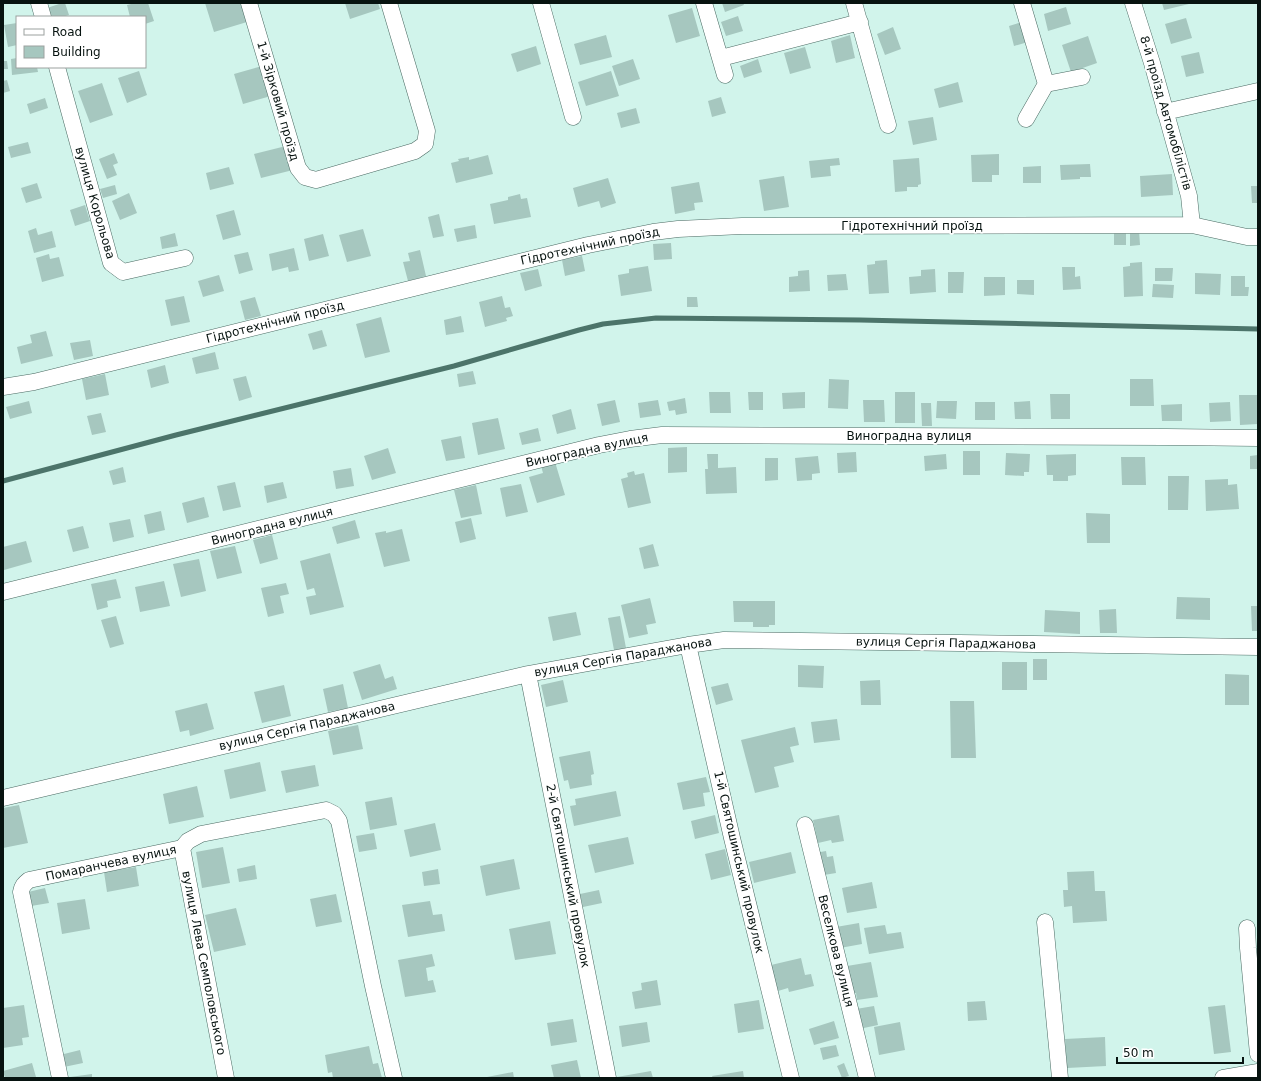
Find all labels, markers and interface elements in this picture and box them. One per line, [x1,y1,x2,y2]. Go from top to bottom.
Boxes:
legend [16,16,146,68]
text: Road [52,25,82,39]
street label: 8-й проїзд Автомобілістів [1137,34,1195,192]
street label: 1-й Зірковий проїзд [254,39,302,163]
text: Building [52,45,101,59]
street label: вулиця Корольова [72,145,118,261]
street label: Гідротехнічний проїзд [841,219,983,233]
street label: Гідротехнічний проїзд [519,224,661,268]
street label: Гідротехнічний проїзд [205,298,345,346]
street label: Виноградна вулиця [847,429,971,443]
street label: Виноградна вулиця [524,430,650,470]
street label: Виноградна вулиця [210,504,334,548]
street label: вулиця Сергія Параджанова [533,634,713,680]
street label: вулиця Сергія Параджанова [856,634,1036,652]
street label: вулиця Сергія Параджанова [218,699,396,753]
street label: 1-й Святошинський провулок [711,769,767,955]
street label: 2-й Святошинський провулок [543,783,593,969]
street label: Помаранчева вулиця [44,842,178,884]
street label: вулиця Лева Семполовського [179,870,229,1056]
street label: Веселкова вулиця [815,893,857,1009]
scale bar [1117,1039,1243,1065]
text: 50 m [1123,1046,1154,1060]

